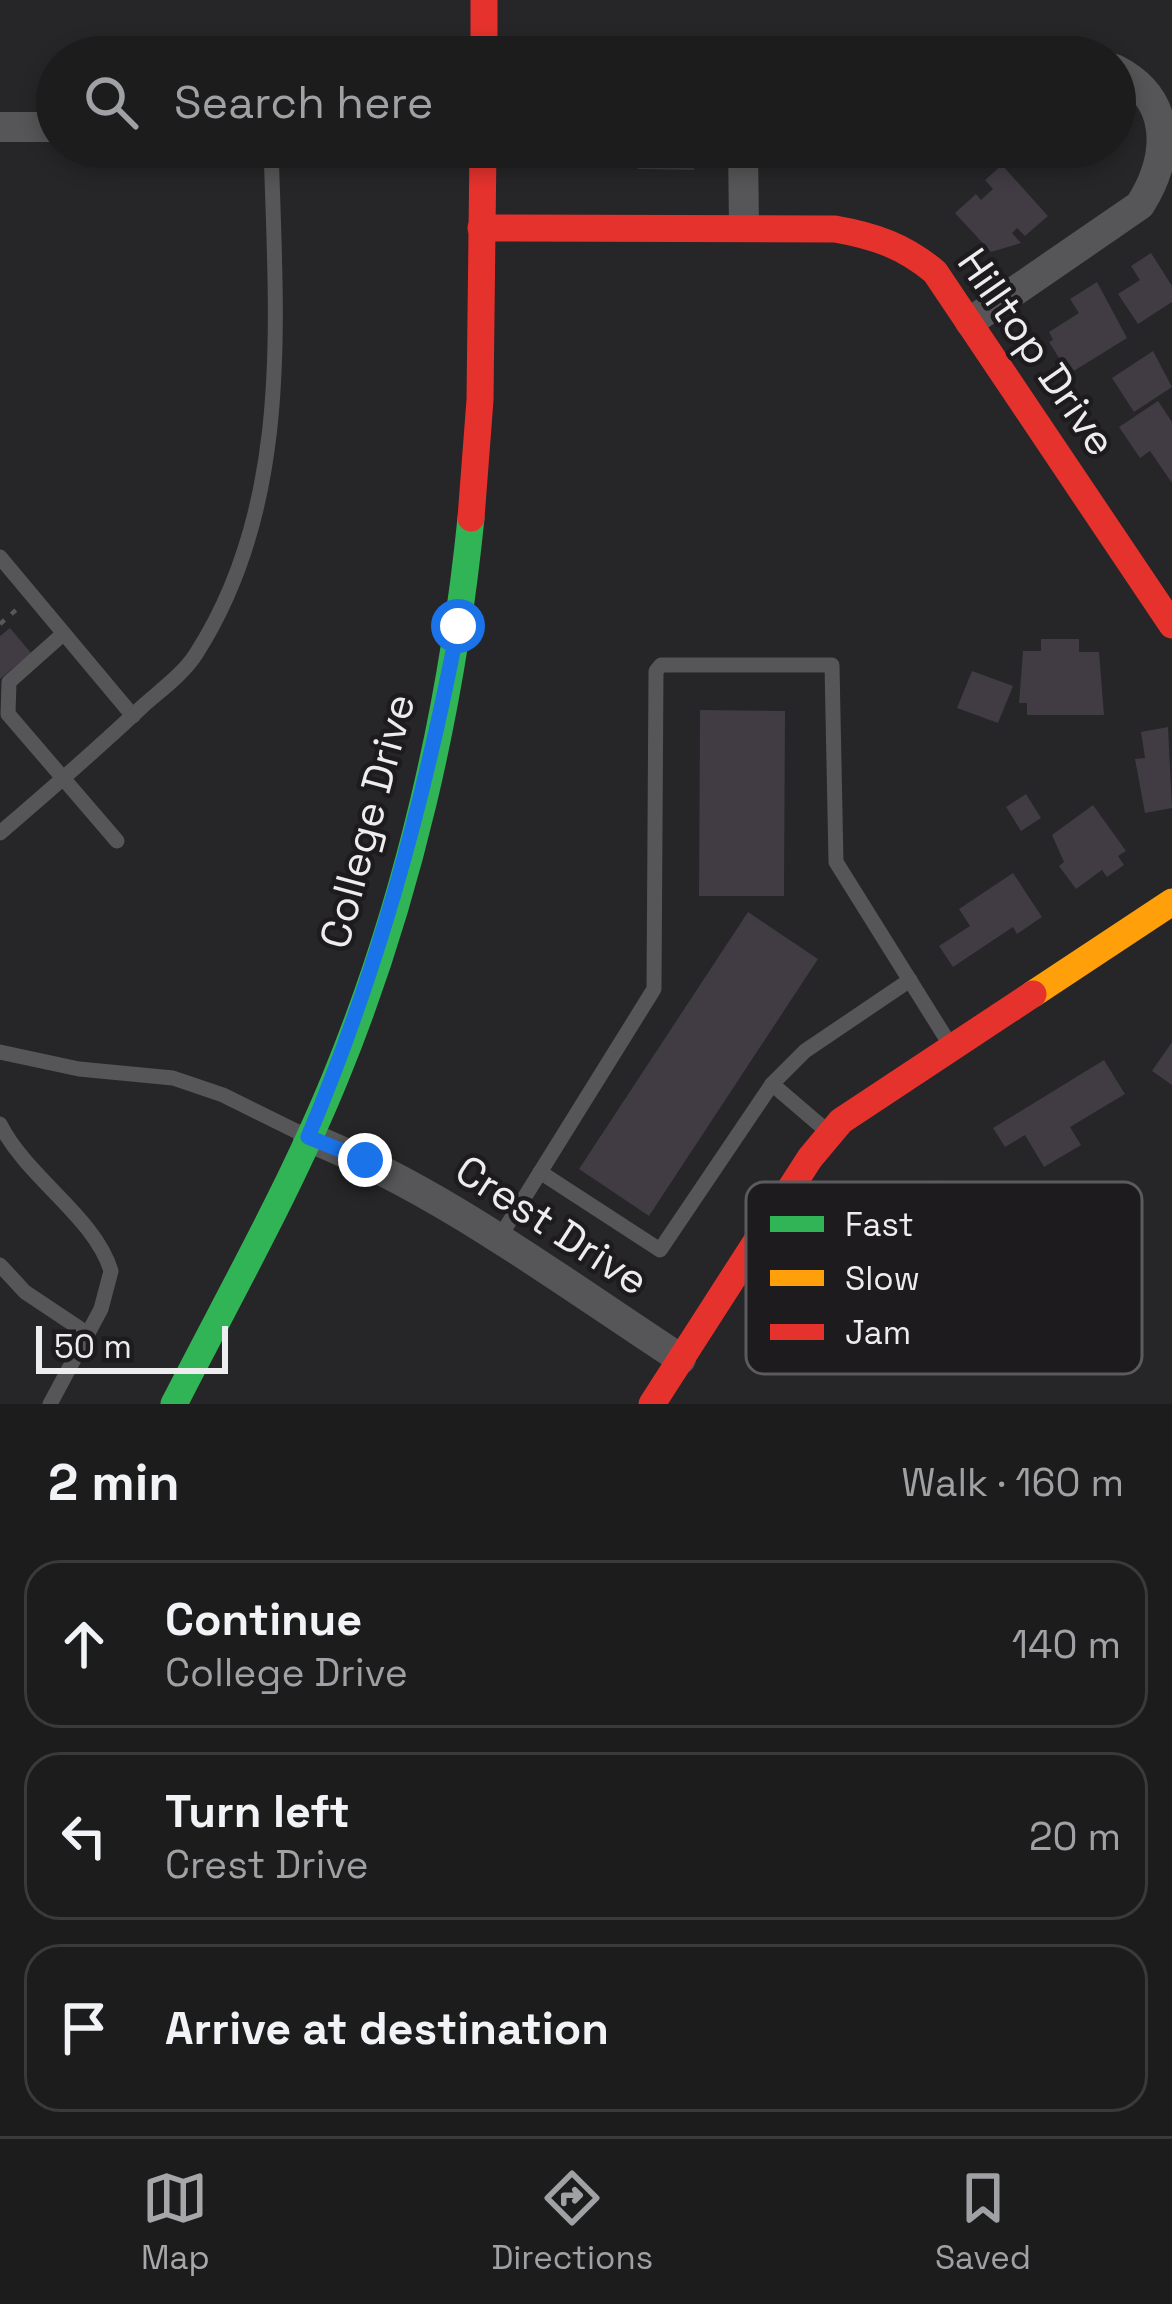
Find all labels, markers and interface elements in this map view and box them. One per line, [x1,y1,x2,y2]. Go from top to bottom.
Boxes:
search box [36,36,1136,168]
icon: search [78,69,144,135]
text: Search here [174,74,433,131]
street label: Hilltop Drive [946,238,1128,466]
route start [431,599,485,653]
street label: College Drive [308,688,426,954]
route end [338,1133,392,1187]
street label: Crest Drive [446,1143,658,1307]
legend [746,1182,1142,1374]
text: Fast [845,1204,914,1246]
text: Slow [845,1258,920,1300]
text: Jam [845,1312,911,1354]
scale bar [36,1320,228,1373]
text: 50 m [54,1326,132,1368]
text: 2 min [48,1450,180,1515]
text: Walk · 160 m [901,1458,1124,1507]
text: Continue [165,1591,362,1648]
icon: ahead [51,1611,117,1677]
text: 140 m [1012,1620,1121,1669]
text: College Drive [165,1648,408,1697]
text: Turn left [165,1783,350,1840]
icon: left [51,1803,117,1869]
text: 20 m [1029,1812,1121,1861]
text: Crest Drive [165,1840,369,1889]
icon: arrive [51,1995,117,2061]
text: Arrive at destination [165,2000,609,2057]
tab: Map [141,2165,210,2279]
tab: Directions [491,2165,653,2279]
tab: Saved [935,2165,1031,2279]

